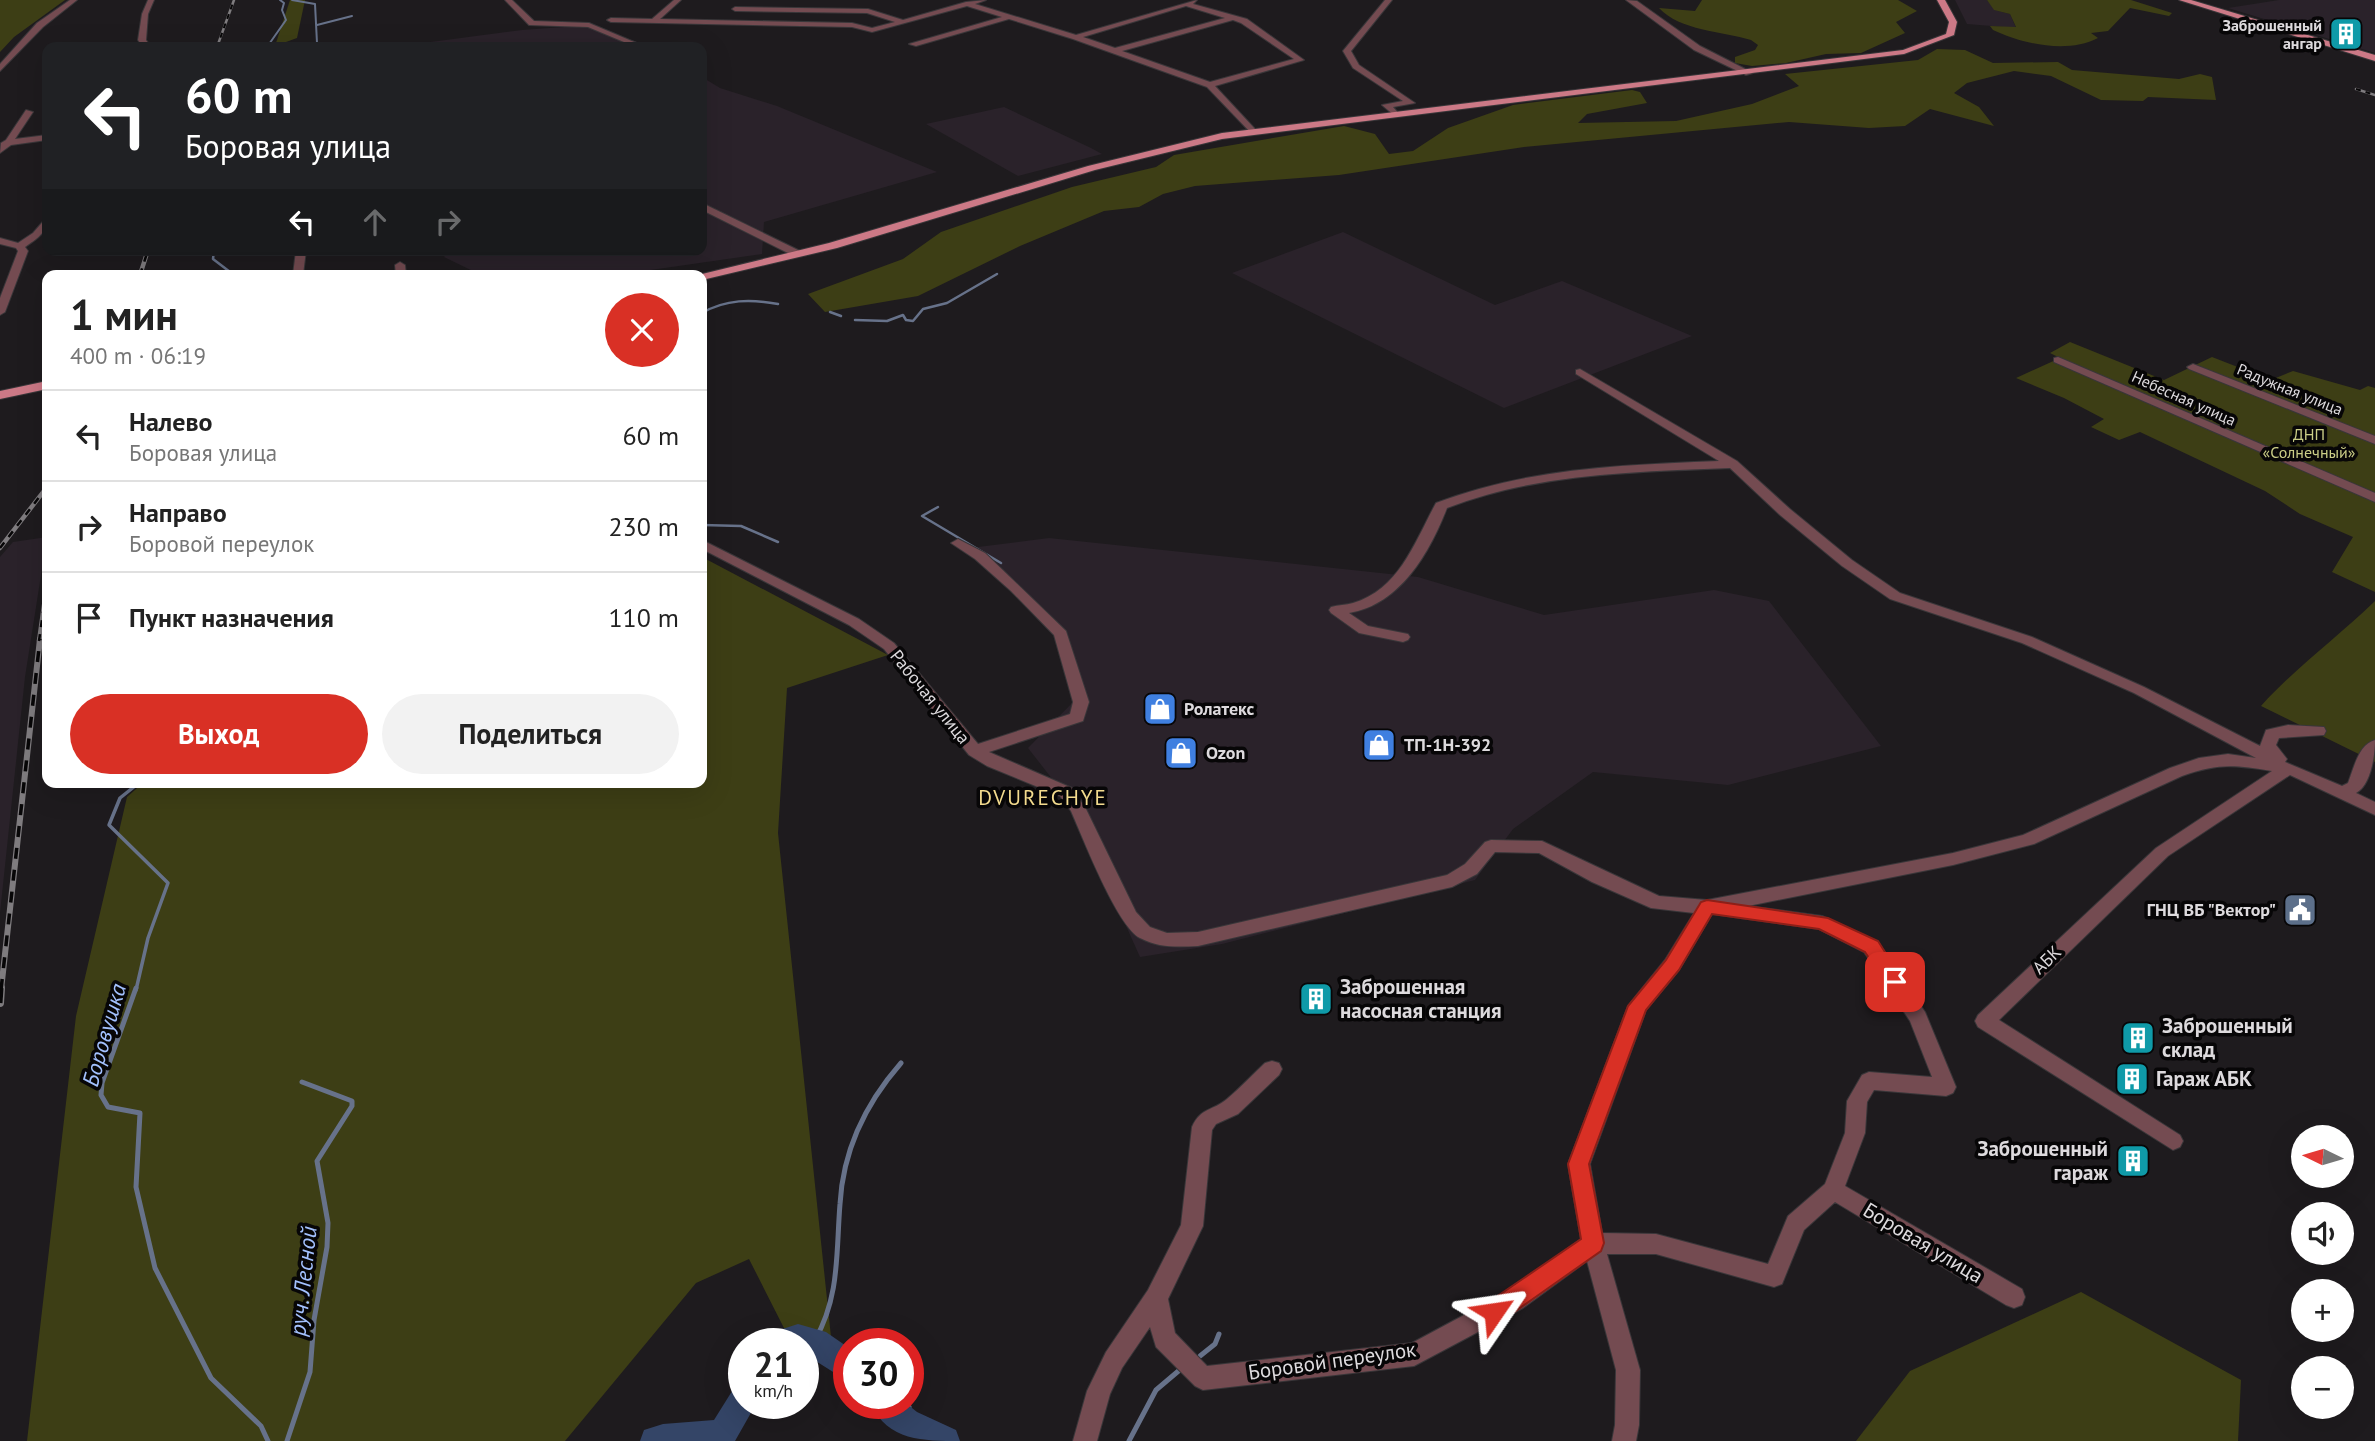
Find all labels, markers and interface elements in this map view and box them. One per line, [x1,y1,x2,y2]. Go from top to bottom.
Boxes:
place label: Заброшенный ангар [2222,15,2322,53]
building icon: Заброшенный ангар [2327,15,2365,53]
text: 60 m [185,63,292,127]
icon: left [70,70,161,161]
text: Боровая улица [185,125,391,167]
icon: left [283,203,321,241]
icon: ahead [356,203,394,241]
icon: right [429,203,467,241]
text: 1 мин [70,287,178,342]
button: close [605,293,679,367]
text: 400 m · 06:19 [70,341,206,370]
street label: Радужная улица [2234,359,2346,419]
street label: Небесная улица [2129,366,2239,430]
text: Налево [129,405,213,438]
icon: left [70,417,108,455]
text: 60 m [623,419,679,452]
park label: ДНП «Солнечный» [2263,424,2356,462]
text: Боровая улица [129,438,277,467]
text: Направо [129,496,227,529]
icon: right [70,508,108,546]
text: 230 m [608,510,679,543]
text: Боровой переулок [129,529,314,558]
icon: arrive [70,599,108,637]
text: Пункт назначения [129,601,334,634]
text: 110 m [608,601,679,634]
street label: Рабочая улица [885,645,975,748]
shop icon: Ролатекс [1141,690,1179,728]
button: Выход [70,694,368,774]
button: Поделиться [382,694,679,774]
place label: Ролатекс [1184,697,1255,720]
shop icon: ТП-1Н-392 [1360,726,1398,764]
place label: ТП-1Н-392 [1404,733,1491,756]
shop icon: Ozon [1162,734,1200,772]
place label: Ozon [1206,741,1245,764]
district label: DVURECHYE [978,784,1108,811]
public building icon: ГНЦ ВБ "Вектор" [2281,891,2319,929]
place label: ГНЦ ВБ "Вектор" [2147,898,2276,921]
street label: АБК [2027,940,2066,979]
pin [1865,952,1925,1012]
icon: arrive [1876,963,1914,1001]
place label: Заброшенная насосная станция [1340,973,1502,1024]
water label: Боровушка [75,980,132,1090]
building icon: Заброшенная насосная станция [1297,980,1335,1018]
place label: Заброшенный склад [2162,1012,2293,1063]
building icon: Заброшенный склад [2119,1019,2157,1057]
building icon: Гараж АБК [2113,1060,2151,1098]
place label: Гараж АБК [2156,1065,2252,1092]
north arrow [2291,1125,2354,1188]
map controls [2291,1125,2354,1419]
place label: Заброшенный гараж [1977,1135,2108,1186]
building icon: Заброшенный гараж [2114,1142,2152,1180]
street label: Боровая улица [1858,1196,1988,1289]
button: sound [2291,1202,2354,1265]
water label: руч. Лесной [282,1224,323,1338]
position arrow [1457,1275,1531,1349]
button: + [2291,1279,2354,1342]
speed limit sign: 30 [833,1328,924,1419]
street label: Боровой переулок [1246,1335,1418,1386]
text: 21 [754,1341,793,1387]
button: − [2291,1356,2354,1419]
text: km/h [754,1379,793,1402]

